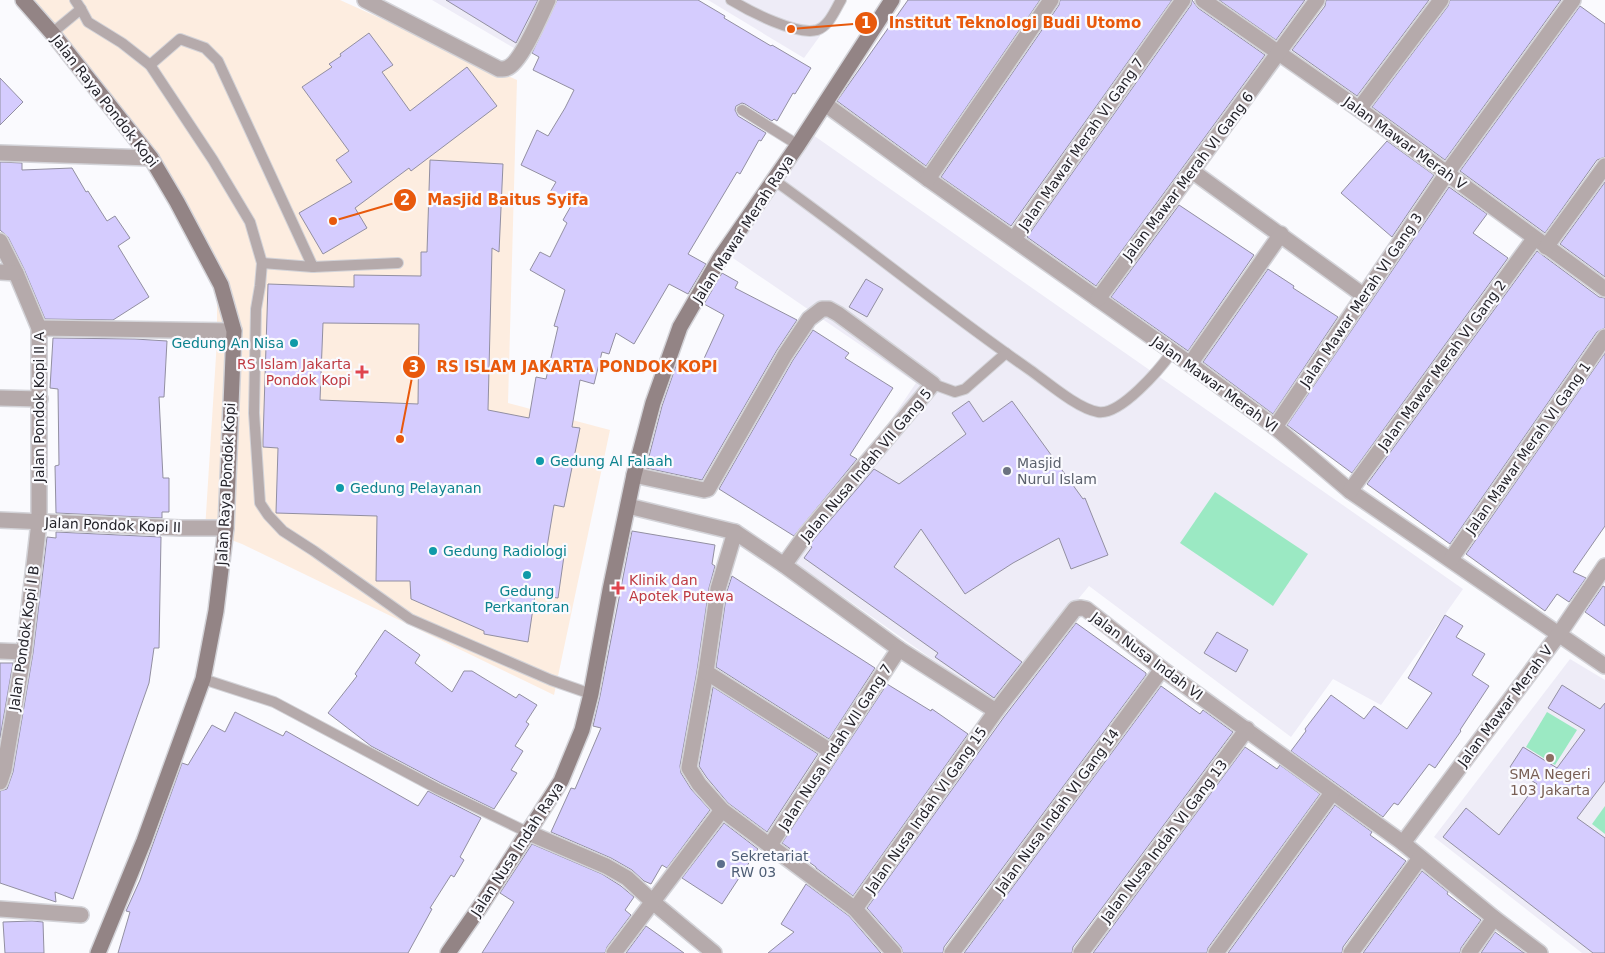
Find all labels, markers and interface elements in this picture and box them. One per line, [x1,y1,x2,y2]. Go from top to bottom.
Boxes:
callout: Institut Teknologi Budi Utomo [854,8,1151,38]
text: 1 [861,14,871,32]
text: Institut Teknologi Budi Utomo [889,14,1141,32]
street label: Jalan Raya Pondok Kopi [48,31,161,170]
street label: Jalan Mawar Merah VI Gang 7 [1015,55,1147,234]
street label: Jalan Mawar Merah VI Gang 6 [1119,89,1257,264]
street label: Jalan Mawar Merah V [1340,93,1470,193]
street label: Jalan Mawar Merah Raya [689,152,797,307]
callout: Masjid Baitus Syifa [392,185,599,215]
text: 2 [400,191,410,209]
text: Masjid Baitus Syifa [427,191,589,209]
street label: Jalan Mawar Merah VI Gang 3 [1296,210,1425,391]
street label: Jalan Mawar Merah VI Gang 2 [1374,277,1509,454]
street label: Jalan Pondok Kopi II A [31,331,47,483]
street label: Jalan Mawar Merah VI [1148,332,1281,435]
place label: Gedung An Nisa [171,335,284,351]
marker: Gedung An Nisa [288,337,300,349]
callout: RS ISLAM JAKARTA PONDOK KOPI [402,352,728,382]
place label: RS Islam Jakarta Pondok Kopi [237,356,351,388]
text: 3 [409,358,419,376]
text: RS ISLAM JAKARTA PONDOK KOPI [436,358,718,376]
street label: Jalan Mawar Merah VI Gang 1 [1462,359,1594,538]
marker: RS Islam Jakarta Pondok Kopi [355,365,369,379]
street label: Jalan Nusa Indah VII Gang 5 [797,385,935,546]
street label: Jalan Raya Pondok Kopi [214,402,238,567]
place label: Gedung Al Falaah [550,453,673,469]
marker: Gedung Al Falaah [534,455,546,467]
place label: Masjid Nurul Islam [1017,455,1097,487]
marker: Masjid Nurul Islam [1001,465,1013,477]
place label: Gedung Pelayanan [350,480,482,496]
marker: Gedung Pelayanan [334,482,346,494]
street label: Jalan Pondok Kopi II [44,515,181,535]
place label: Gedung Radiologi [443,543,567,559]
marker: Gedung Radiologi [427,545,439,557]
street label: Jalan Pondok Kopi I B [6,564,42,713]
marker: Gedung Perkantoran [521,569,533,581]
place label: Klinik dan Apotek Putewa [629,572,734,604]
marker: Klinik dan Apotek Putewa [611,581,625,595]
place label: Gedung Perkantoran [485,583,569,615]
street label: Jalan Nusa Indah VI [1087,608,1206,703]
street label: Jalan Mawar Merah V [1454,642,1556,770]
street label: Jalan Nusa Indah VII Gang 7 [775,661,895,834]
street label: Jalan Nusa Indah VI Gang 15 [862,724,990,897]
street label: Jalan Nusa Indah VI Gang 14 [991,725,1122,897]
marker: SMA Negeri 103 Jakarta [1544,752,1556,764]
street label: Jalan Nusa Indah VI Gang 13 [1097,756,1230,926]
place label: SMA Negeri 103 Jakarta [1509,766,1591,798]
street label: Jalan Nusa Indah Raya [467,779,566,920]
place label: Sekretariat RW 03 [731,848,809,880]
marker: Sekretariat RW 03 [715,858,727,870]

